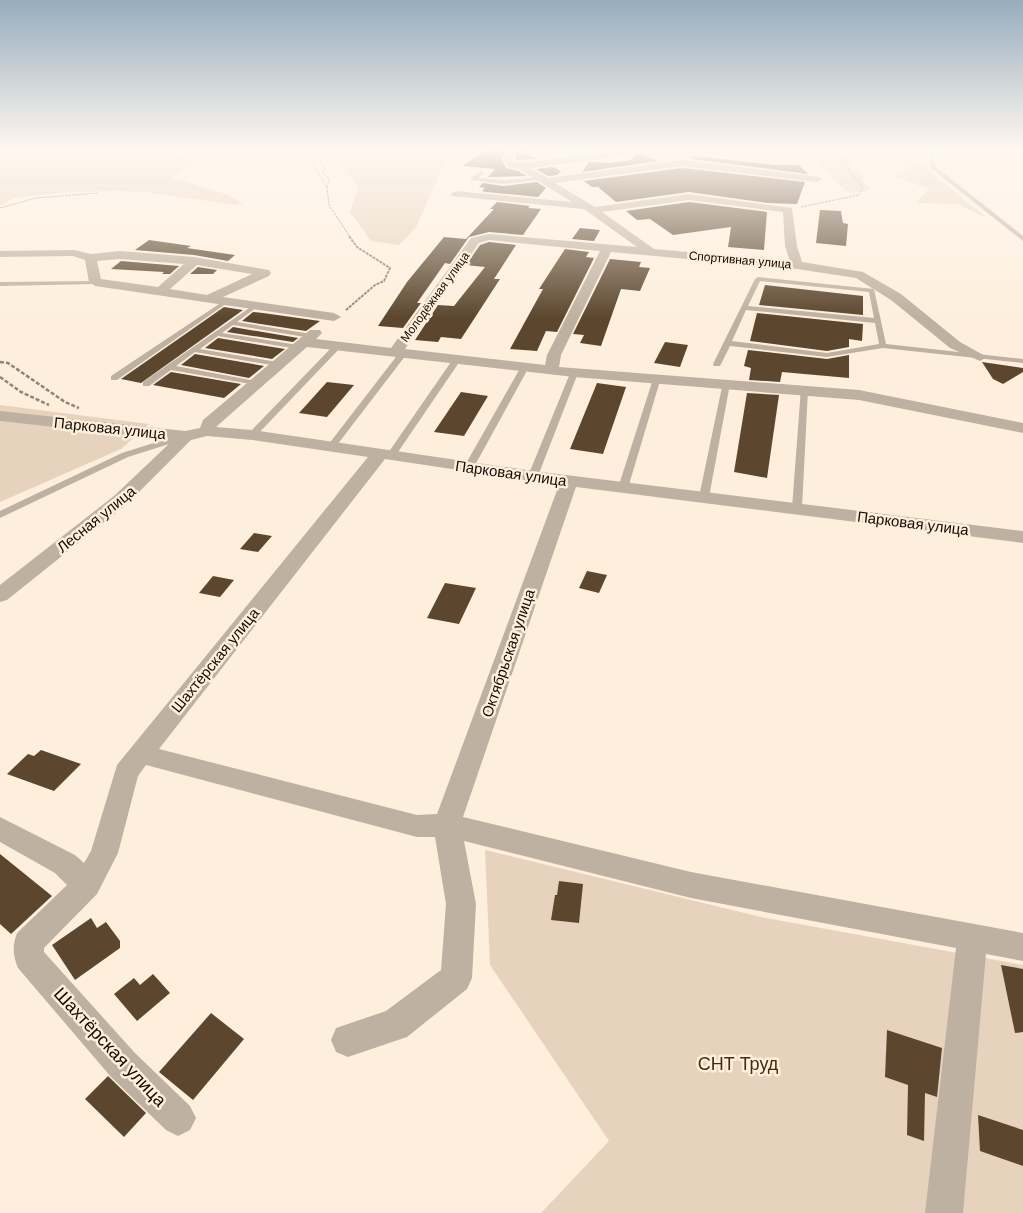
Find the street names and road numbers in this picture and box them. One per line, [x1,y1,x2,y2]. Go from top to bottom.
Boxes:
street label: Молодёжная улица [398,249,473,345]
street label: Спортивная улица [688,249,792,271]
street label: Парковая улица [53,414,167,442]
street label: Парковая улица [454,457,568,489]
street label: Лесная улица [53,482,139,556]
street label: Парковая улица [856,508,970,538]
street label: Октябрьская улица [478,586,538,719]
street label: Шахтёрская улица [168,604,263,716]
street label: Шахтёрская улица [50,983,171,1111]

